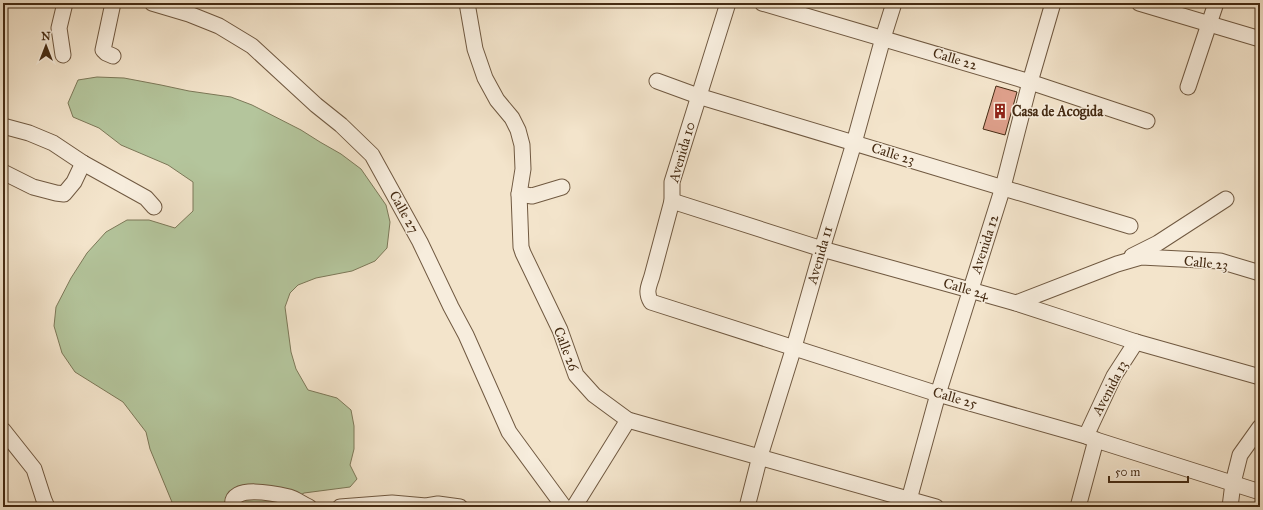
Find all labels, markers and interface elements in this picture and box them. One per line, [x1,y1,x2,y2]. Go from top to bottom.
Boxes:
north arrow [26,26,66,66]
text: N [41,30,51,43]
street label: Calle 22 [931,44,979,74]
building icon: Casa de Acogida [991,102,1009,120]
place label: Casa de Acogida [1012,103,1104,121]
street label: Avenida 10 [665,120,699,185]
street label: Calle 23 [869,139,917,169]
street label: Calle 27 [385,188,423,236]
street label: Avenida 12 [967,212,1003,277]
street label: Avenida 11 [803,224,837,287]
street label: Calle 23 [1183,252,1229,274]
street label: Calle 24 [941,274,992,304]
street label: Calle 26 [550,325,582,374]
street label: Avenida 13 [1088,358,1132,419]
street label: Calle 25 [931,384,980,413]
scale bar [1109,458,1188,484]
text: 50 m [1115,465,1140,479]

